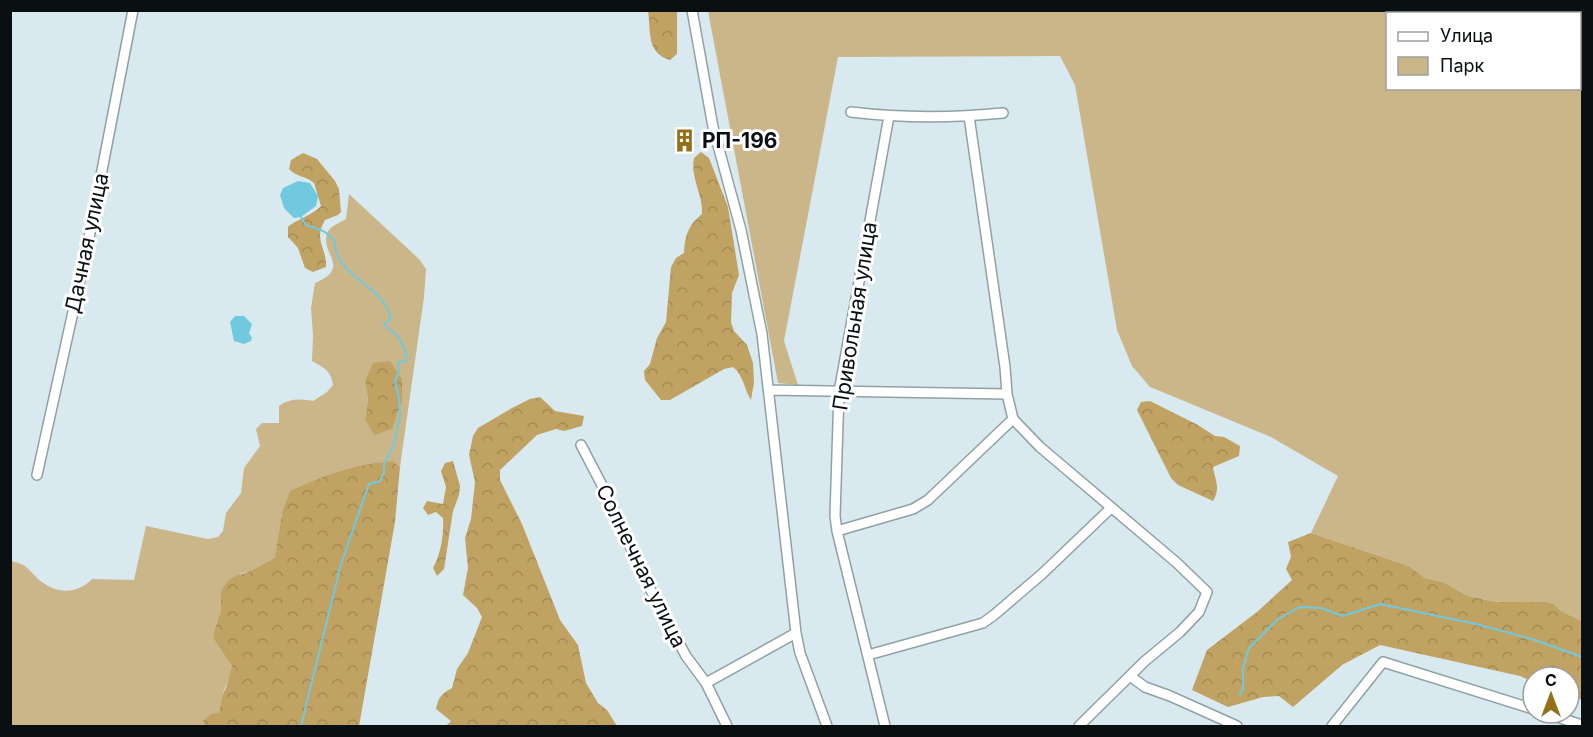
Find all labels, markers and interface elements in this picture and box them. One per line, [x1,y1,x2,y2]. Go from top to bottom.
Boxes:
legend [1386,12,1581,90]
text: Улица [1440,25,1493,46]
text: Парк [1440,55,1485,76]
building icon: РП-196 [671,128,697,154]
place label: РП-196 [702,128,777,153]
street label: Дачная улица [59,171,114,315]
street label: Привольная улица [827,220,882,412]
street label: Солнечная улица [591,480,692,651]
north arrow [1521,665,1581,725]
text: С [1545,670,1557,690]

